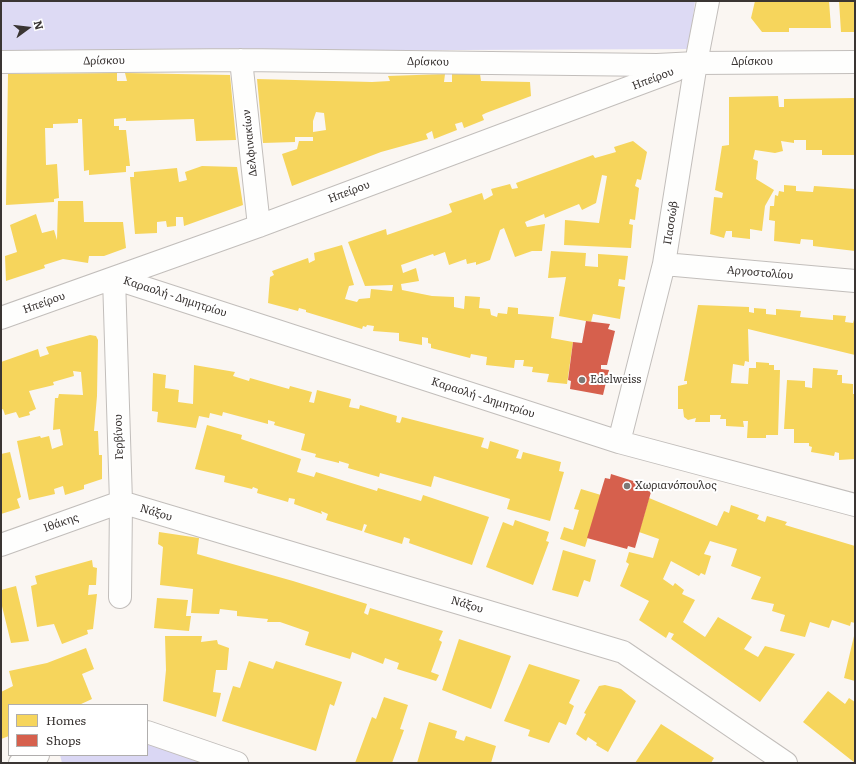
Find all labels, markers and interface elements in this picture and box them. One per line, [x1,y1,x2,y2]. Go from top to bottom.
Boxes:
north arrow [8,8,48,48]
text: N [31,18,49,31]
street label: Δρίσκου [83,54,125,68]
street label: Δρίσκου [407,55,449,69]
street label: Δρίσκου [731,55,773,69]
street label: Ηπείρου [630,65,676,93]
street label: Δελφινακίων [240,109,260,177]
street label: Ηπείρου [326,178,372,206]
street label: Πασσώβ [661,200,681,246]
street label: Αργοστολίου [726,264,794,282]
street label: Καραολή - Δημητρίου [122,274,228,320]
street label: Ηπείρου [21,289,67,317]
place label: Edelweiss [590,373,641,387]
street label: Καραολή - Δημητρίου [430,375,536,421]
marker: Edelweiss [577,375,587,385]
street label: Γερβίνου [112,414,126,460]
place label: Χωριανόπουλος [635,479,717,493]
marker: Χωριανόπουλος [622,481,632,491]
street label: Νάξου [138,502,174,524]
street label: Ιθάκης [42,511,80,535]
street label: Νάξου [449,594,485,616]
legend [8,704,148,756]
text: Homes [46,711,86,729]
text: Shops [46,731,81,749]

